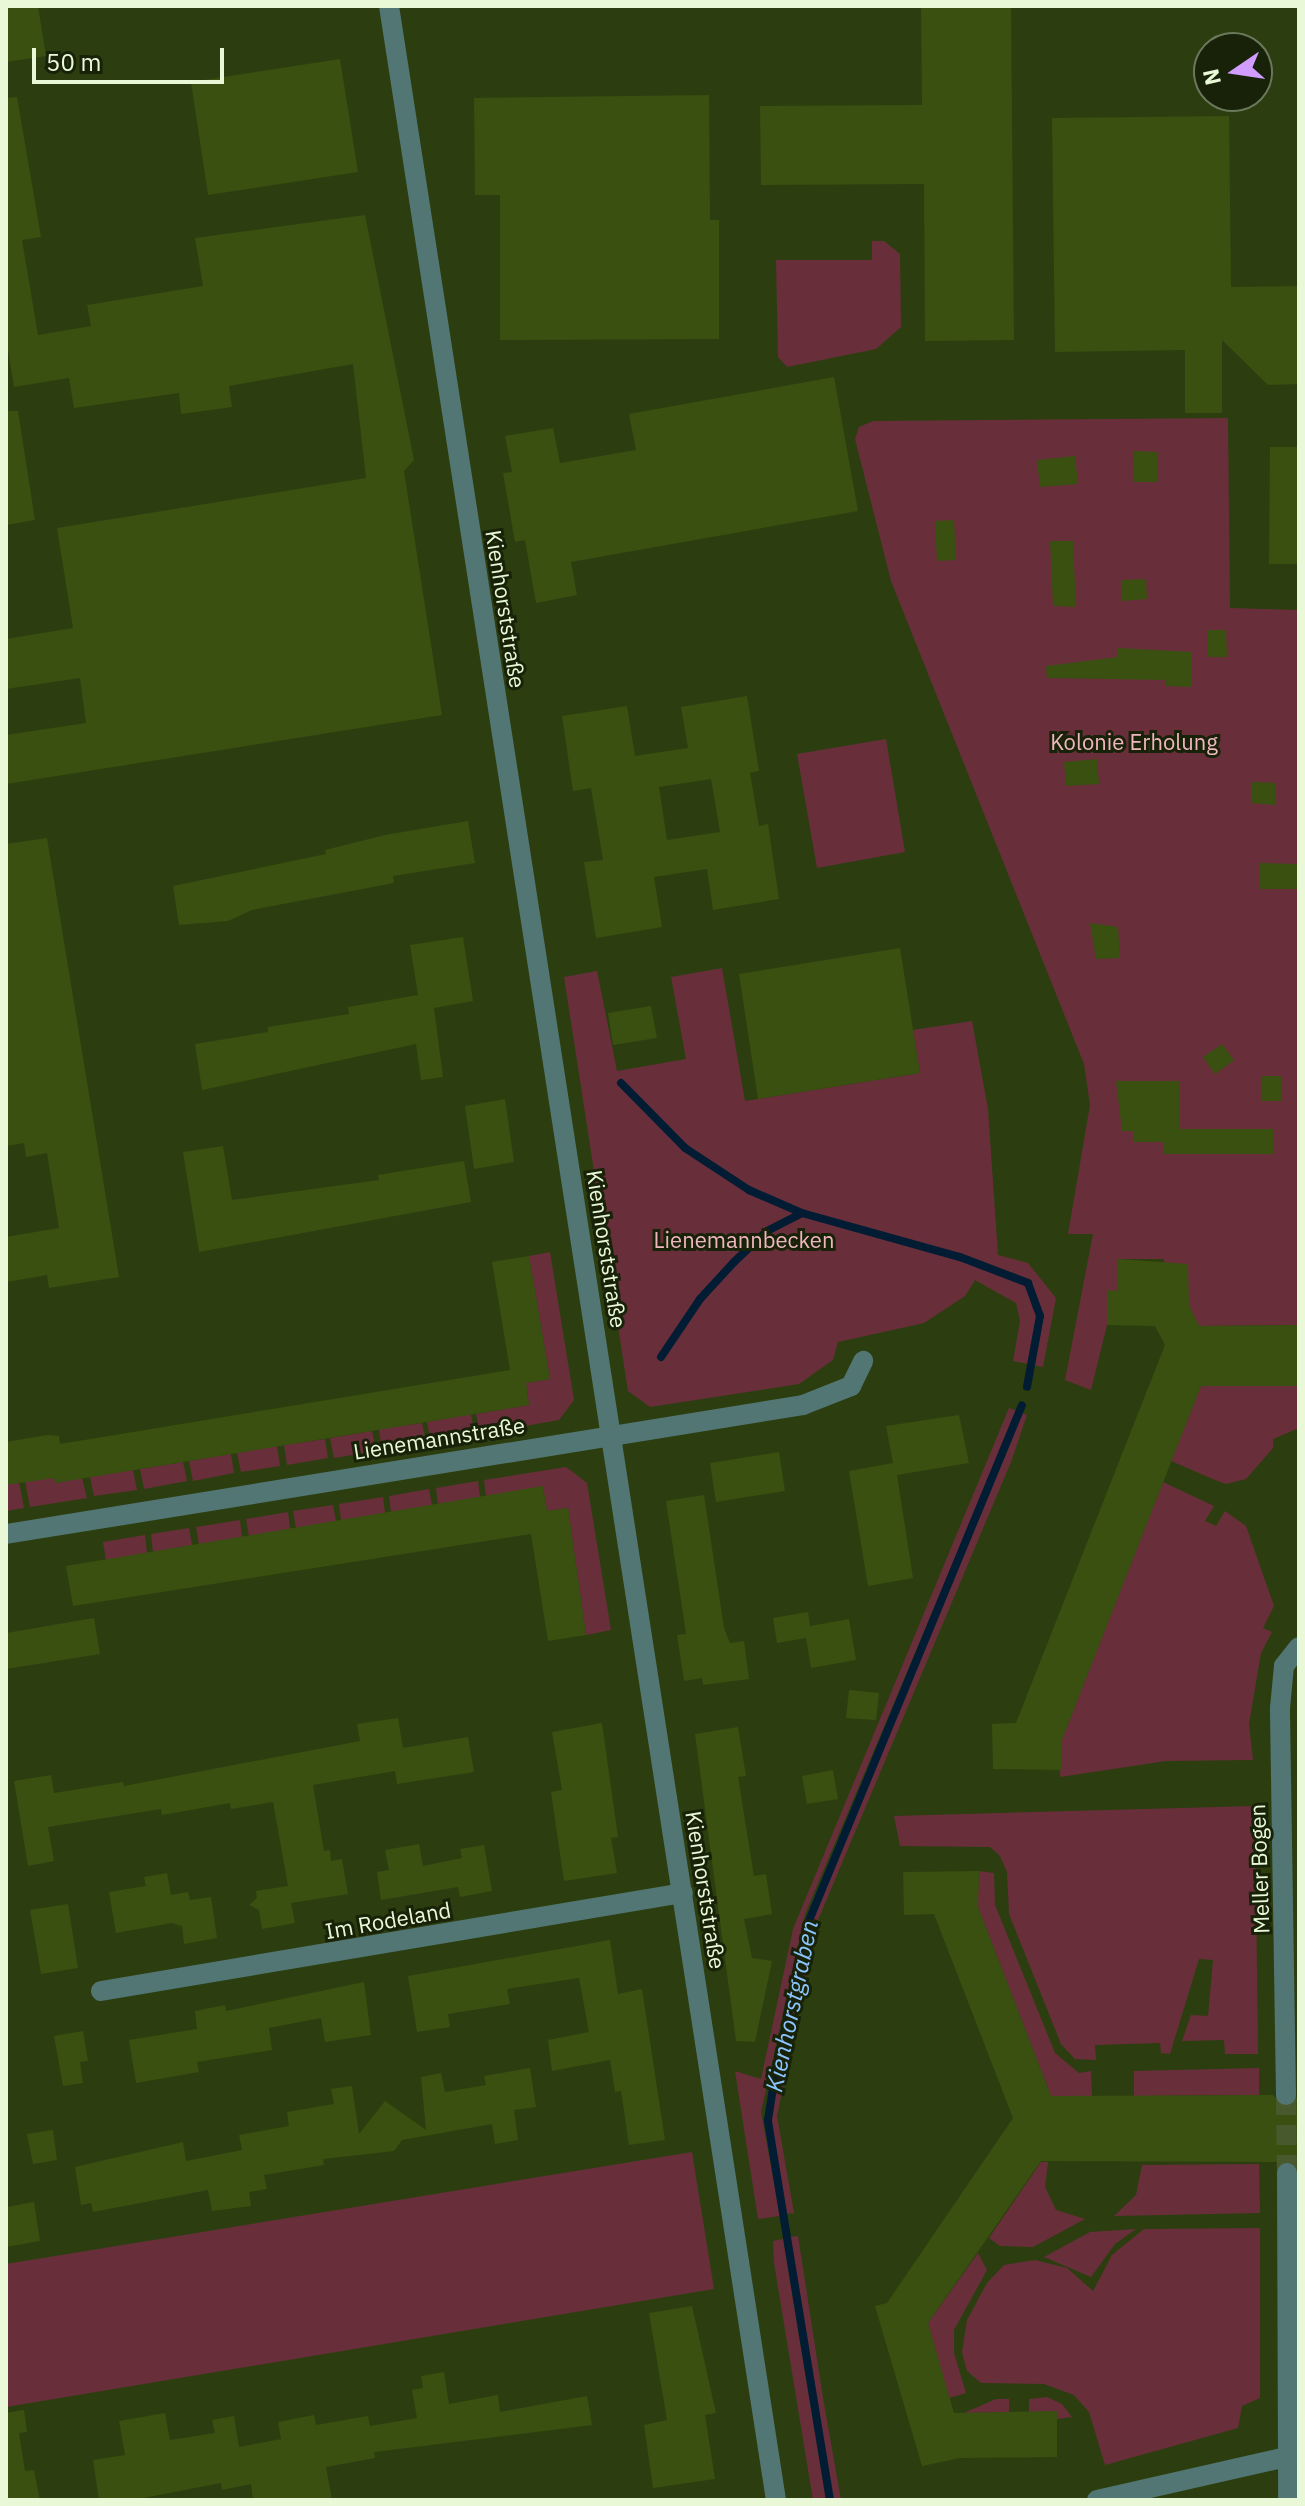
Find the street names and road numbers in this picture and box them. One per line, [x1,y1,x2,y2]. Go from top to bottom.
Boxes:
street label: Kienhorststraße [480,528,532,690]
street label: Kienhorststraße [581,1168,633,1330]
street label: Lienemannstraße [351,1411,527,1465]
street label: Meller Bogen [1244,1804,1274,1934]
street label: Kienhorststraße [680,1809,732,1971]
street label: Im Rodeland [323,1896,453,1944]

